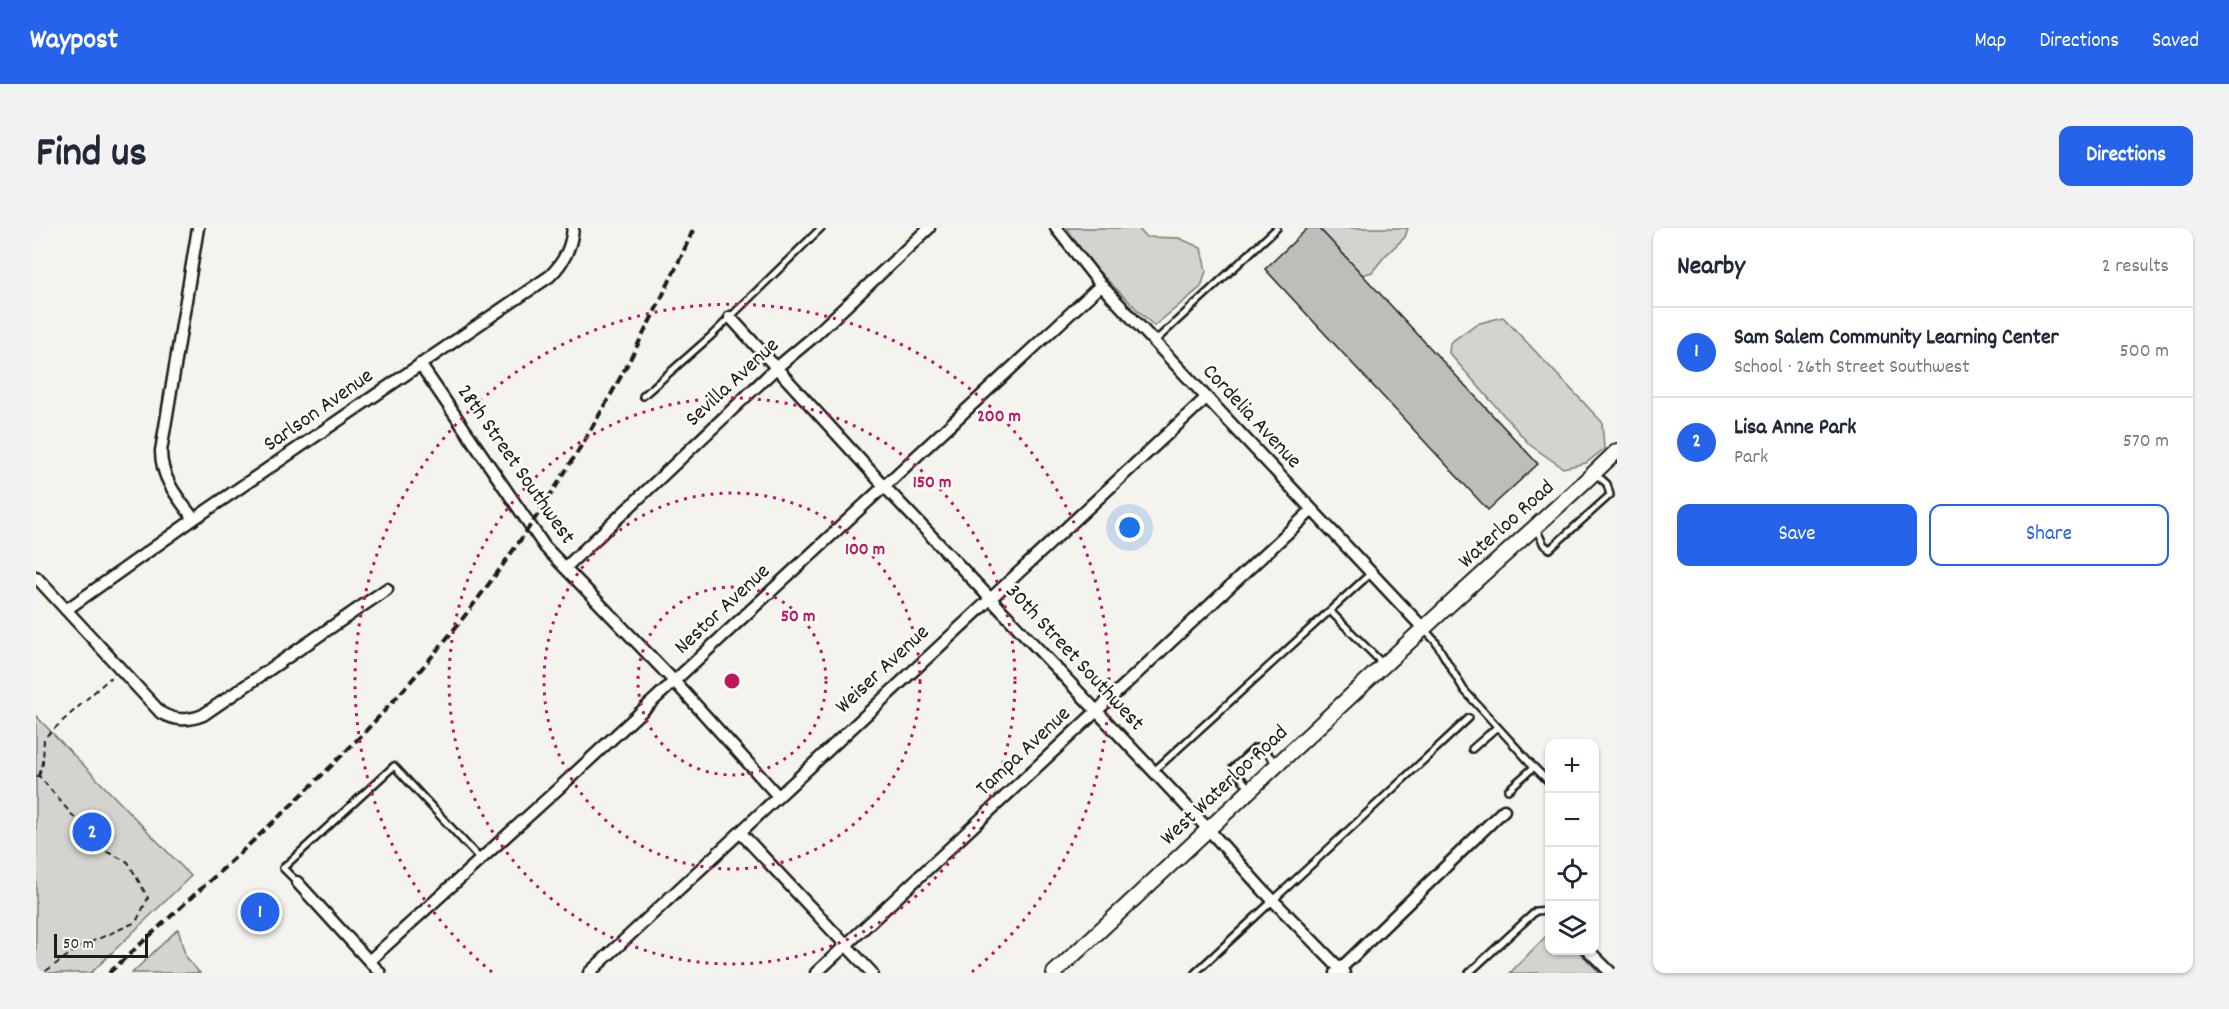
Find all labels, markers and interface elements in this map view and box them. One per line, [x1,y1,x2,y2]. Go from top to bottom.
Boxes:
text: Waypost [30,22,118,62]
text: Map [1975,27,2006,57]
text: Directions [2039,27,2119,57]
text: Saved [2152,27,2199,57]
text: Find us [36,126,147,186]
button: Directions [2059,126,2193,186]
text: Nearby [1677,249,1745,286]
text: 2 results [2102,253,2169,281]
text: Sam Salem Community Learning Center [1734,323,2059,354]
street label: Sevilla Avenue [679,331,787,435]
text: 1 [1694,338,1699,366]
text: 500 m [2120,338,2169,366]
text: School · 26th Street Southwest [1734,354,1970,382]
street label: Cordelia Avenue [1194,358,1308,476]
street label: Sarlson Avenue [258,362,380,460]
street label: 28th Street Southwest [448,379,582,551]
text: 200 m [977,405,1021,430]
text: Lisa Anne Park [1734,413,1856,444]
text: 2 [1692,428,1701,456]
text: 570 m [2123,428,2169,456]
text: Park [1734,444,1768,472]
text: 150 m [913,471,951,496]
street label: Waterloo Road [1452,473,1562,577]
button: Save [1677,504,1917,566]
button: Share [1929,504,2169,566]
your location [1115,513,1144,542]
text: 100 m [845,538,885,563]
street label: Nestor Avenue [668,557,778,663]
street label: 30th Street Southwest [997,577,1151,739]
text: 50 m [781,605,815,630]
street label: Weiser Avenue [829,618,937,722]
centre of rings [722,671,742,691]
street label: Tampa Avenue [970,700,1078,804]
street label: West Waterloo Road [1154,719,1296,853]
map controls [1545,739,1599,955]
button: + [1545,739,1599,793]
button: − [1545,793,1599,847]
pin: 2 [72,810,112,854]
button: locate [1545,847,1599,901]
pin: 1 [240,890,280,934]
button: layers [1545,901,1599,955]
scale bar [54,931,148,958]
text: 50 m [63,933,94,956]

